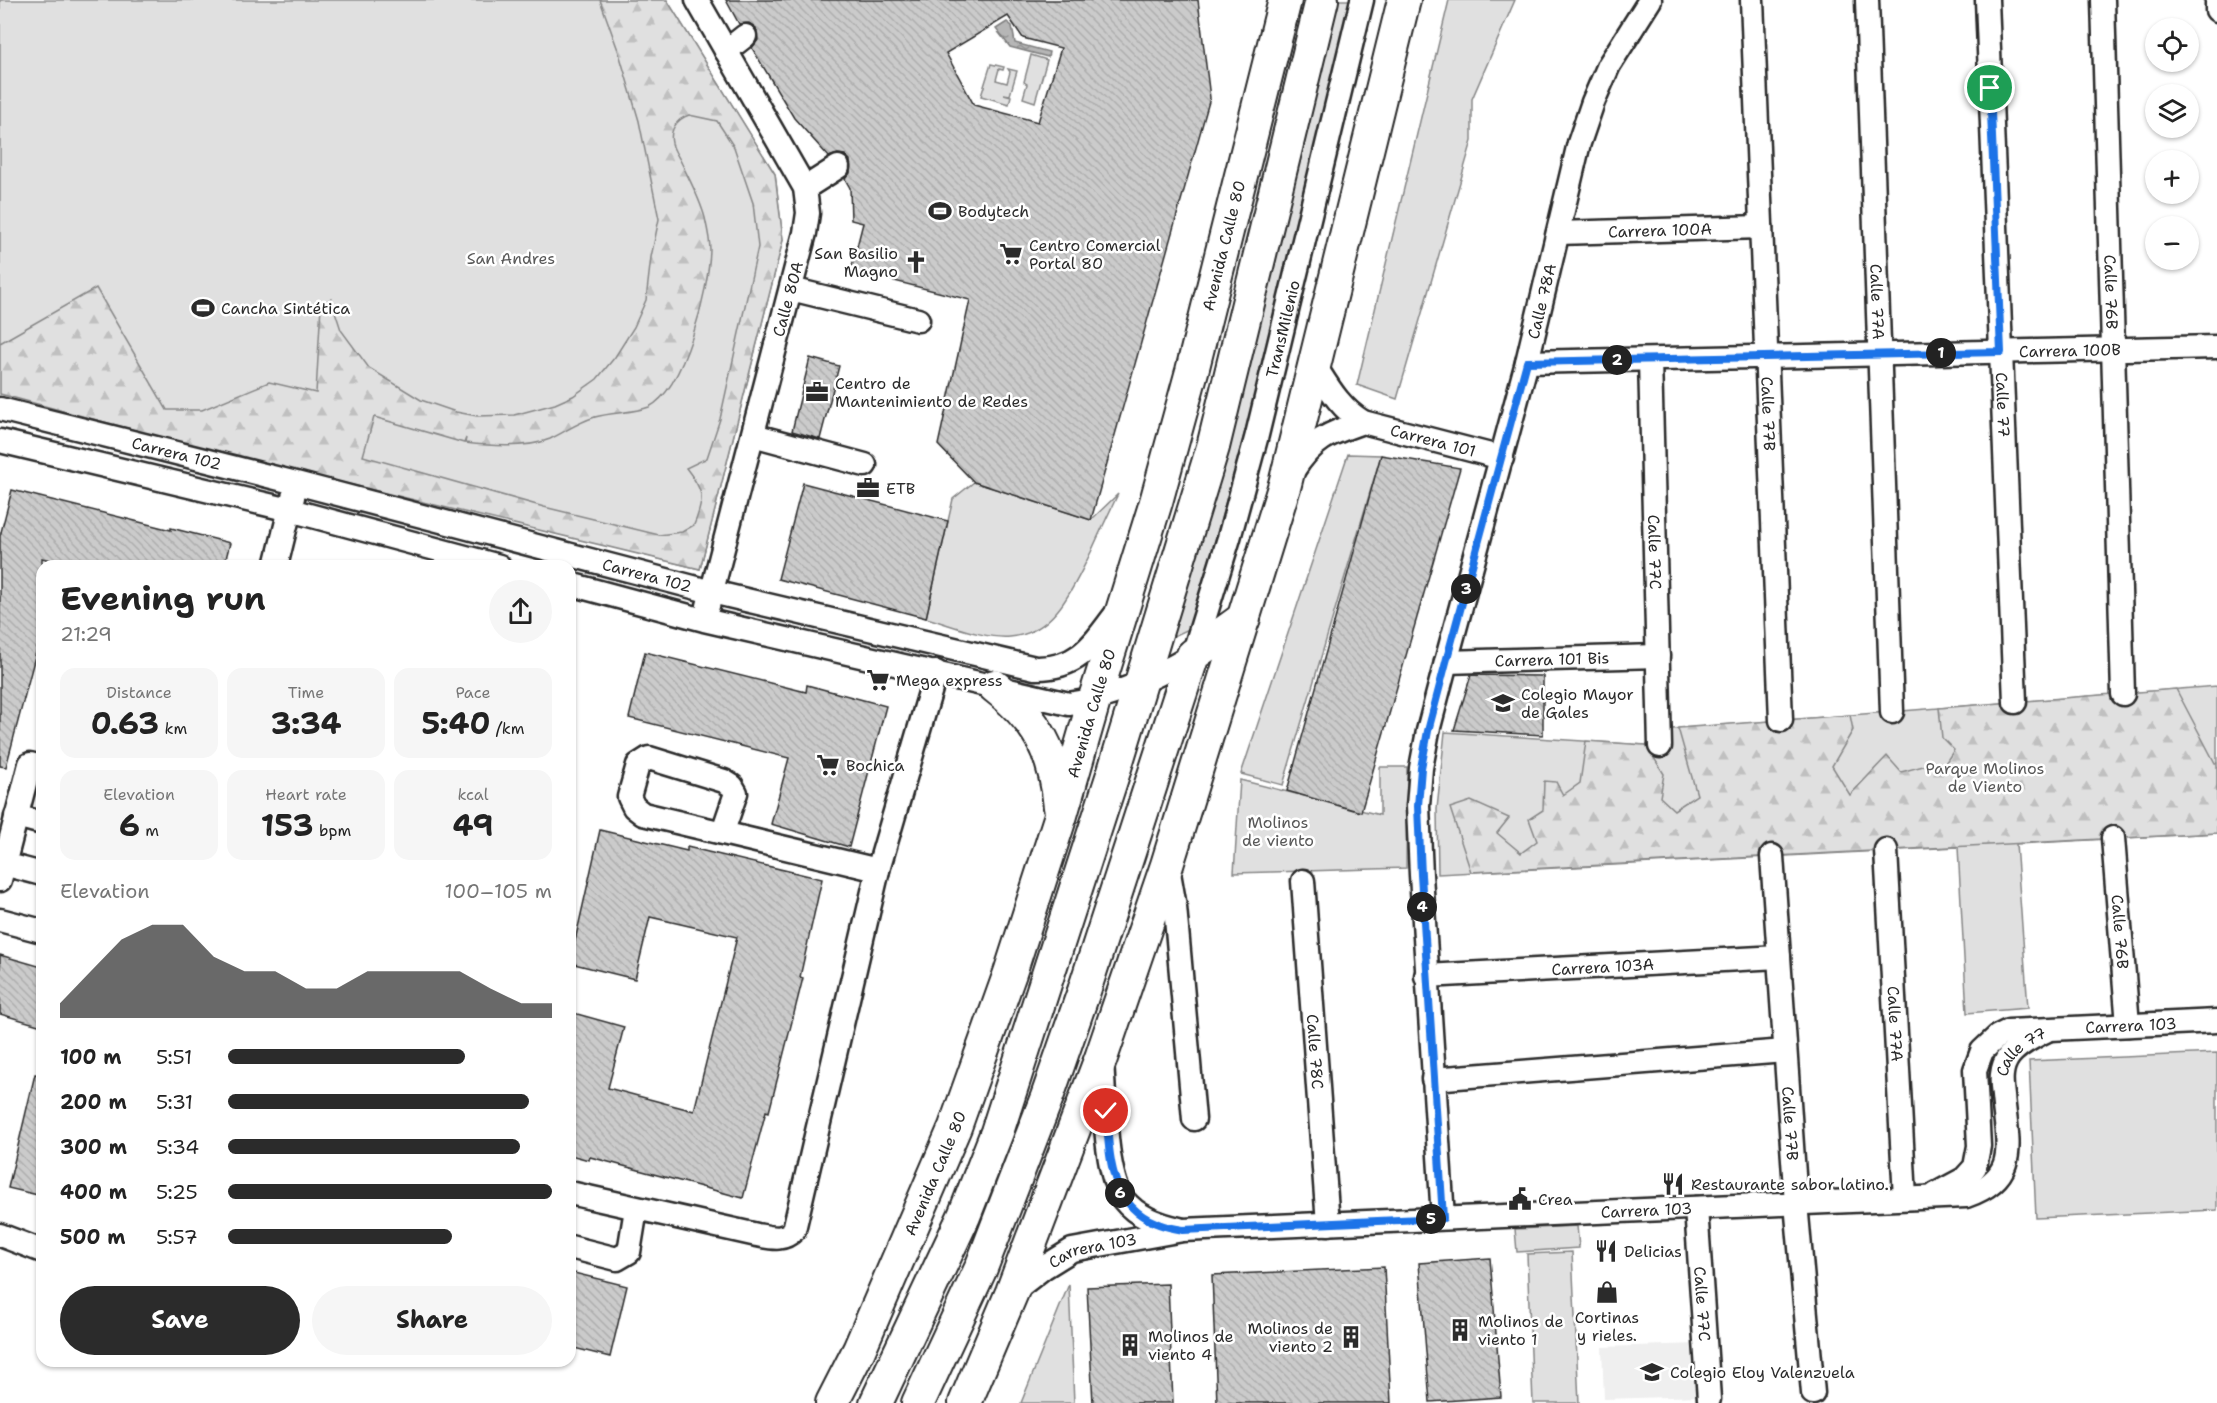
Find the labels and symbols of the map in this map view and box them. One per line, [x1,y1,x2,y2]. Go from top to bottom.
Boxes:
pin [1964,62,2015,113]
street label: Avenida Calle 80 [1197,178,1250,313]
sports icon: Bodytech [927,198,953,224]
place label: Bodytech [958,201,1029,222]
street label: Carrera 100A [1608,218,1712,242]
place label: Centro Comercial Portal 80 [1029,235,1161,274]
supermarket icon: Centro Comercial Portal 80 [998,241,1024,267]
place label: San Basilio Magno [814,243,898,282]
park label: San Andres [467,248,555,269]
church icon: San Basilio Magno [903,249,929,275]
street label: Calle 76B [2100,254,2123,330]
street label: Calle 80A [768,259,808,339]
street label: Calle 78A [1522,261,1561,341]
street label: Calle 77A [1866,264,1889,340]
street label: TransMilenio [1261,278,1305,379]
sports icon: Cancha Sintética [190,295,216,321]
place label: Cancha Sintética [221,298,350,319]
pin: 1 [1926,338,1956,368]
street label: Carrera 100B [2019,339,2121,362]
pin: 2 [1602,345,1632,375]
street label: Calle 77 [1991,372,2015,438]
place label: Centro de Mantenimiento de Redes [835,373,1028,412]
street label: Calle 77B [1757,376,1781,451]
office icon: Centro de Mantenimiento de Redes [804,379,830,405]
street label: Carrera 101 [1388,419,1478,461]
street label: Carrera 102 [130,432,223,474]
office icon: ETB [855,475,881,501]
place label: ETB [886,478,915,499]
street label: Calle 77C [1644,514,1666,590]
street label: Carrera 102 [600,553,694,597]
pin: 3 [1451,574,1481,604]
street label: Avenida Calle 80 [1062,646,1120,780]
street label: Carrera 101 Bis [1494,647,1610,671]
supermarket icon: Mega express [865,667,891,693]
place label: Mega express [896,670,1003,691]
place label: Colegio Mayor de Gales [1521,684,1634,723]
school or university icon: Colegio Mayor de Gales [1490,690,1516,716]
supermarket icon: Bochica [815,752,841,778]
place label: Bochica [846,755,905,776]
park label: Parque Molinos de Viento [1926,758,2045,797]
park label: Molinos de viento [1242,812,1314,851]
pin: 4 [1407,892,1437,922]
street label: Calle 76B [2107,894,2134,970]
street label: Carrera 103A [1551,953,1655,980]
street label: Calle 77A [1883,985,1908,1062]
street label: Carrera 103 [2085,1012,2177,1038]
street label: Calle 78C [1302,1013,1329,1090]
street label: Calle 77 [1991,1022,2049,1078]
pin [1080,1085,1131,1136]
street label: Calle 77B [1777,1086,1804,1161]
street label: Avenida Calle 80 [899,1108,970,1239]
restaurant icon: Restaurante sabor latino. [1660,1171,1686,1197]
place label: Restaurante sabor latino. [1691,1174,1889,1195]
pin: 6 [1105,1178,1135,1208]
public building icon: Crea [1507,1186,1533,1212]
place label: Crea [1538,1189,1573,1210]
street label: Carrera 103 [1600,1197,1693,1222]
pin: 5 [1416,1204,1446,1234]
street label: Carrera 103 [1044,1228,1138,1273]
restaurant icon: Delicias [1593,1238,1619,1264]
place label: Delicias [1624,1241,1682,1262]
street label: Calle 77C [1690,1266,1716,1342]
shop icon: Cortinas y rieles. [1594,1279,1620,1305]
place label: Cortinas y rieles. [1575,1307,1639,1346]
place label: Molinos de viento 1 [1478,1311,1564,1350]
building icon: Molinos de viento 1 [1447,1317,1473,1343]
place label: Molinos de viento 2 [1247,1318,1333,1357]
building icon: Molinos de viento 2 [1338,1324,1364,1350]
place label: Molinos de viento 4 [1148,1326,1234,1365]
building icon: Molinos de viento 4 [1117,1332,1143,1358]
school or university icon: Colegio Eloy Valenzuela [1639,1359,1665,1385]
place label: Colegio Eloy Valenzuela [1670,1362,1855,1383]

